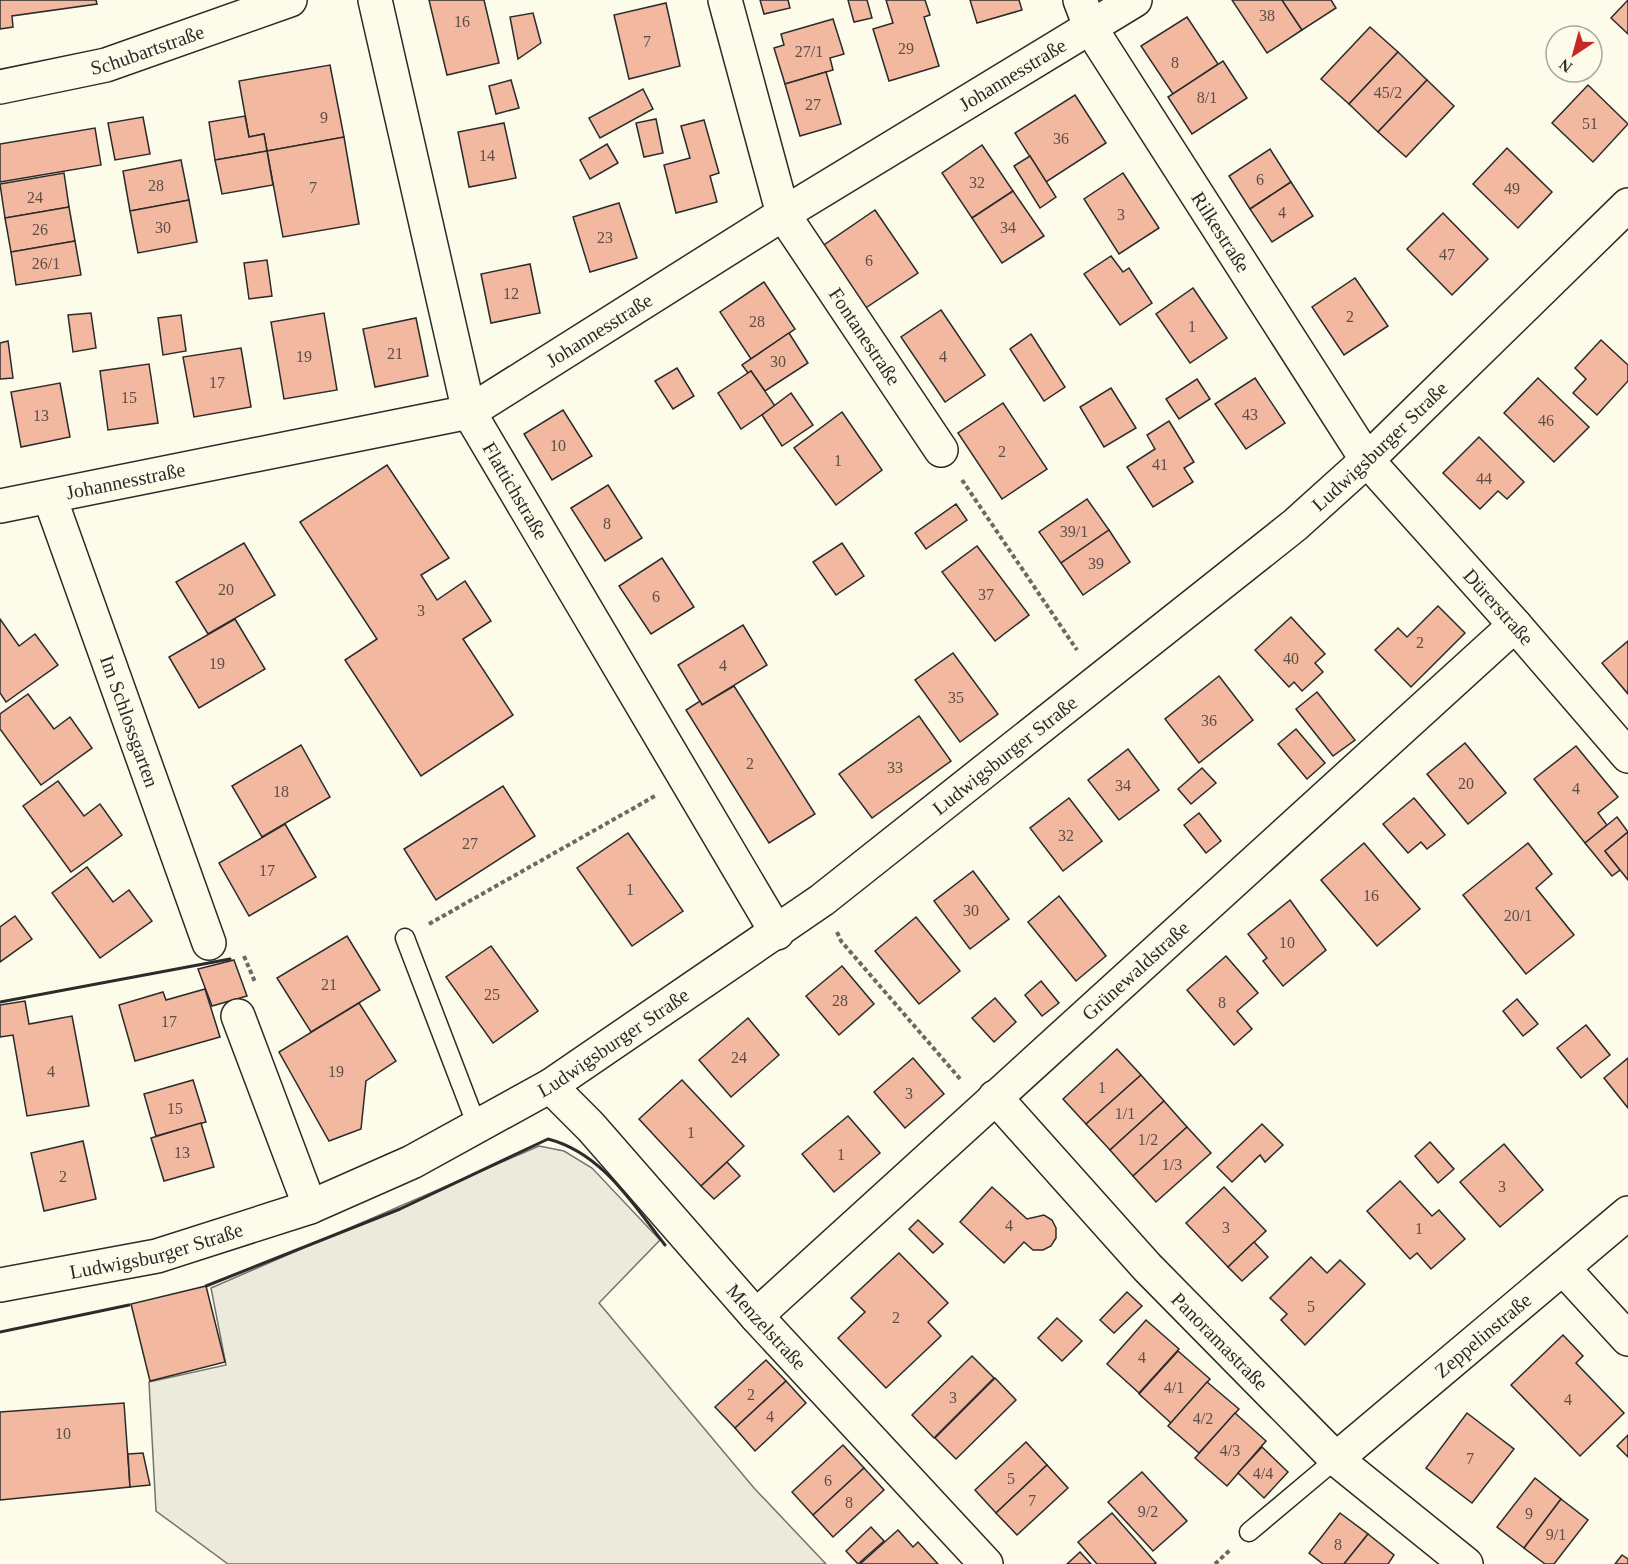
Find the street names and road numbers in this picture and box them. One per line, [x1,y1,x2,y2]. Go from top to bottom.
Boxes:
street label: Schubartstraße [88,20,207,79]
street label: Johannesstraße [955,34,1070,115]
street label: Rilkestraße [1187,188,1255,276]
street label: Fontanestraße [825,284,905,389]
street label: Johannesstraße [542,288,656,372]
street label: Ludwigsburger Straße [1307,377,1452,515]
street label: Flattichstraße [478,438,553,543]
street label: Johannesstraße [64,458,187,504]
street label: Dürerstraße [1459,564,1538,650]
street label: Im Schlossgarten [96,652,163,790]
street label: Ludwigsburger Straße [928,691,1081,819]
street label: Grünewaldstraße [1077,916,1193,1025]
street label: Ludwigsburger Straße [534,983,693,1102]
street label: Ludwigsburger Straße [68,1218,246,1283]
street label: Menzelstraße [722,1280,811,1374]
street label: Panoramastraße [1167,1288,1273,1394]
street label: Zeppelinstraße [1430,1288,1535,1382]

